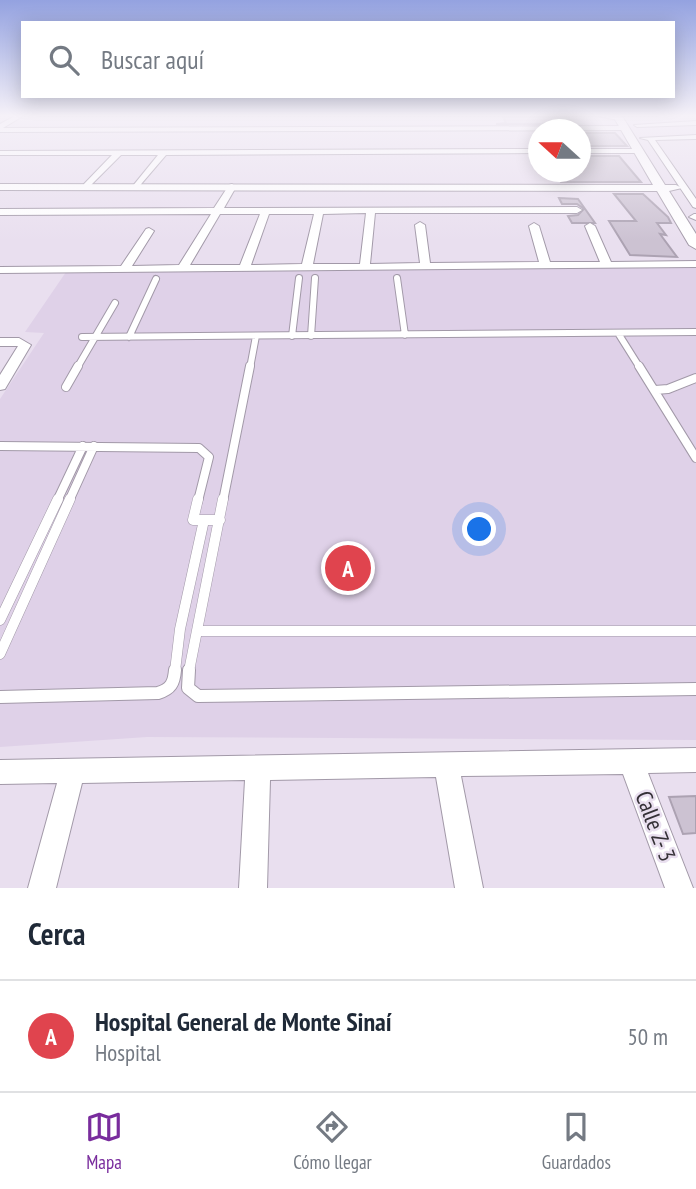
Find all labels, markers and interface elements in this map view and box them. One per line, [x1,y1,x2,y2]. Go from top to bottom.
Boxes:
search box [21,21,675,98]
icon: search [45,41,83,79]
text: Buscar aquí [101,43,204,76]
north arrow [528,119,591,182]
your location [462,512,496,546]
pin: A [325,542,371,594]
street label: Calle Z- 3 [629,787,683,865]
text: Cerca [28,914,85,953]
text: Hospital General de Monte Sinaí [95,1005,392,1038]
text: A [45,1022,57,1051]
text: 50 m [627,1022,668,1051]
text: Hospital [95,1038,161,1067]
tab: Mapa [85,1108,123,1174]
tab: Cómo llegar [293,1108,372,1174]
tab: Guardados [542,1108,611,1174]

